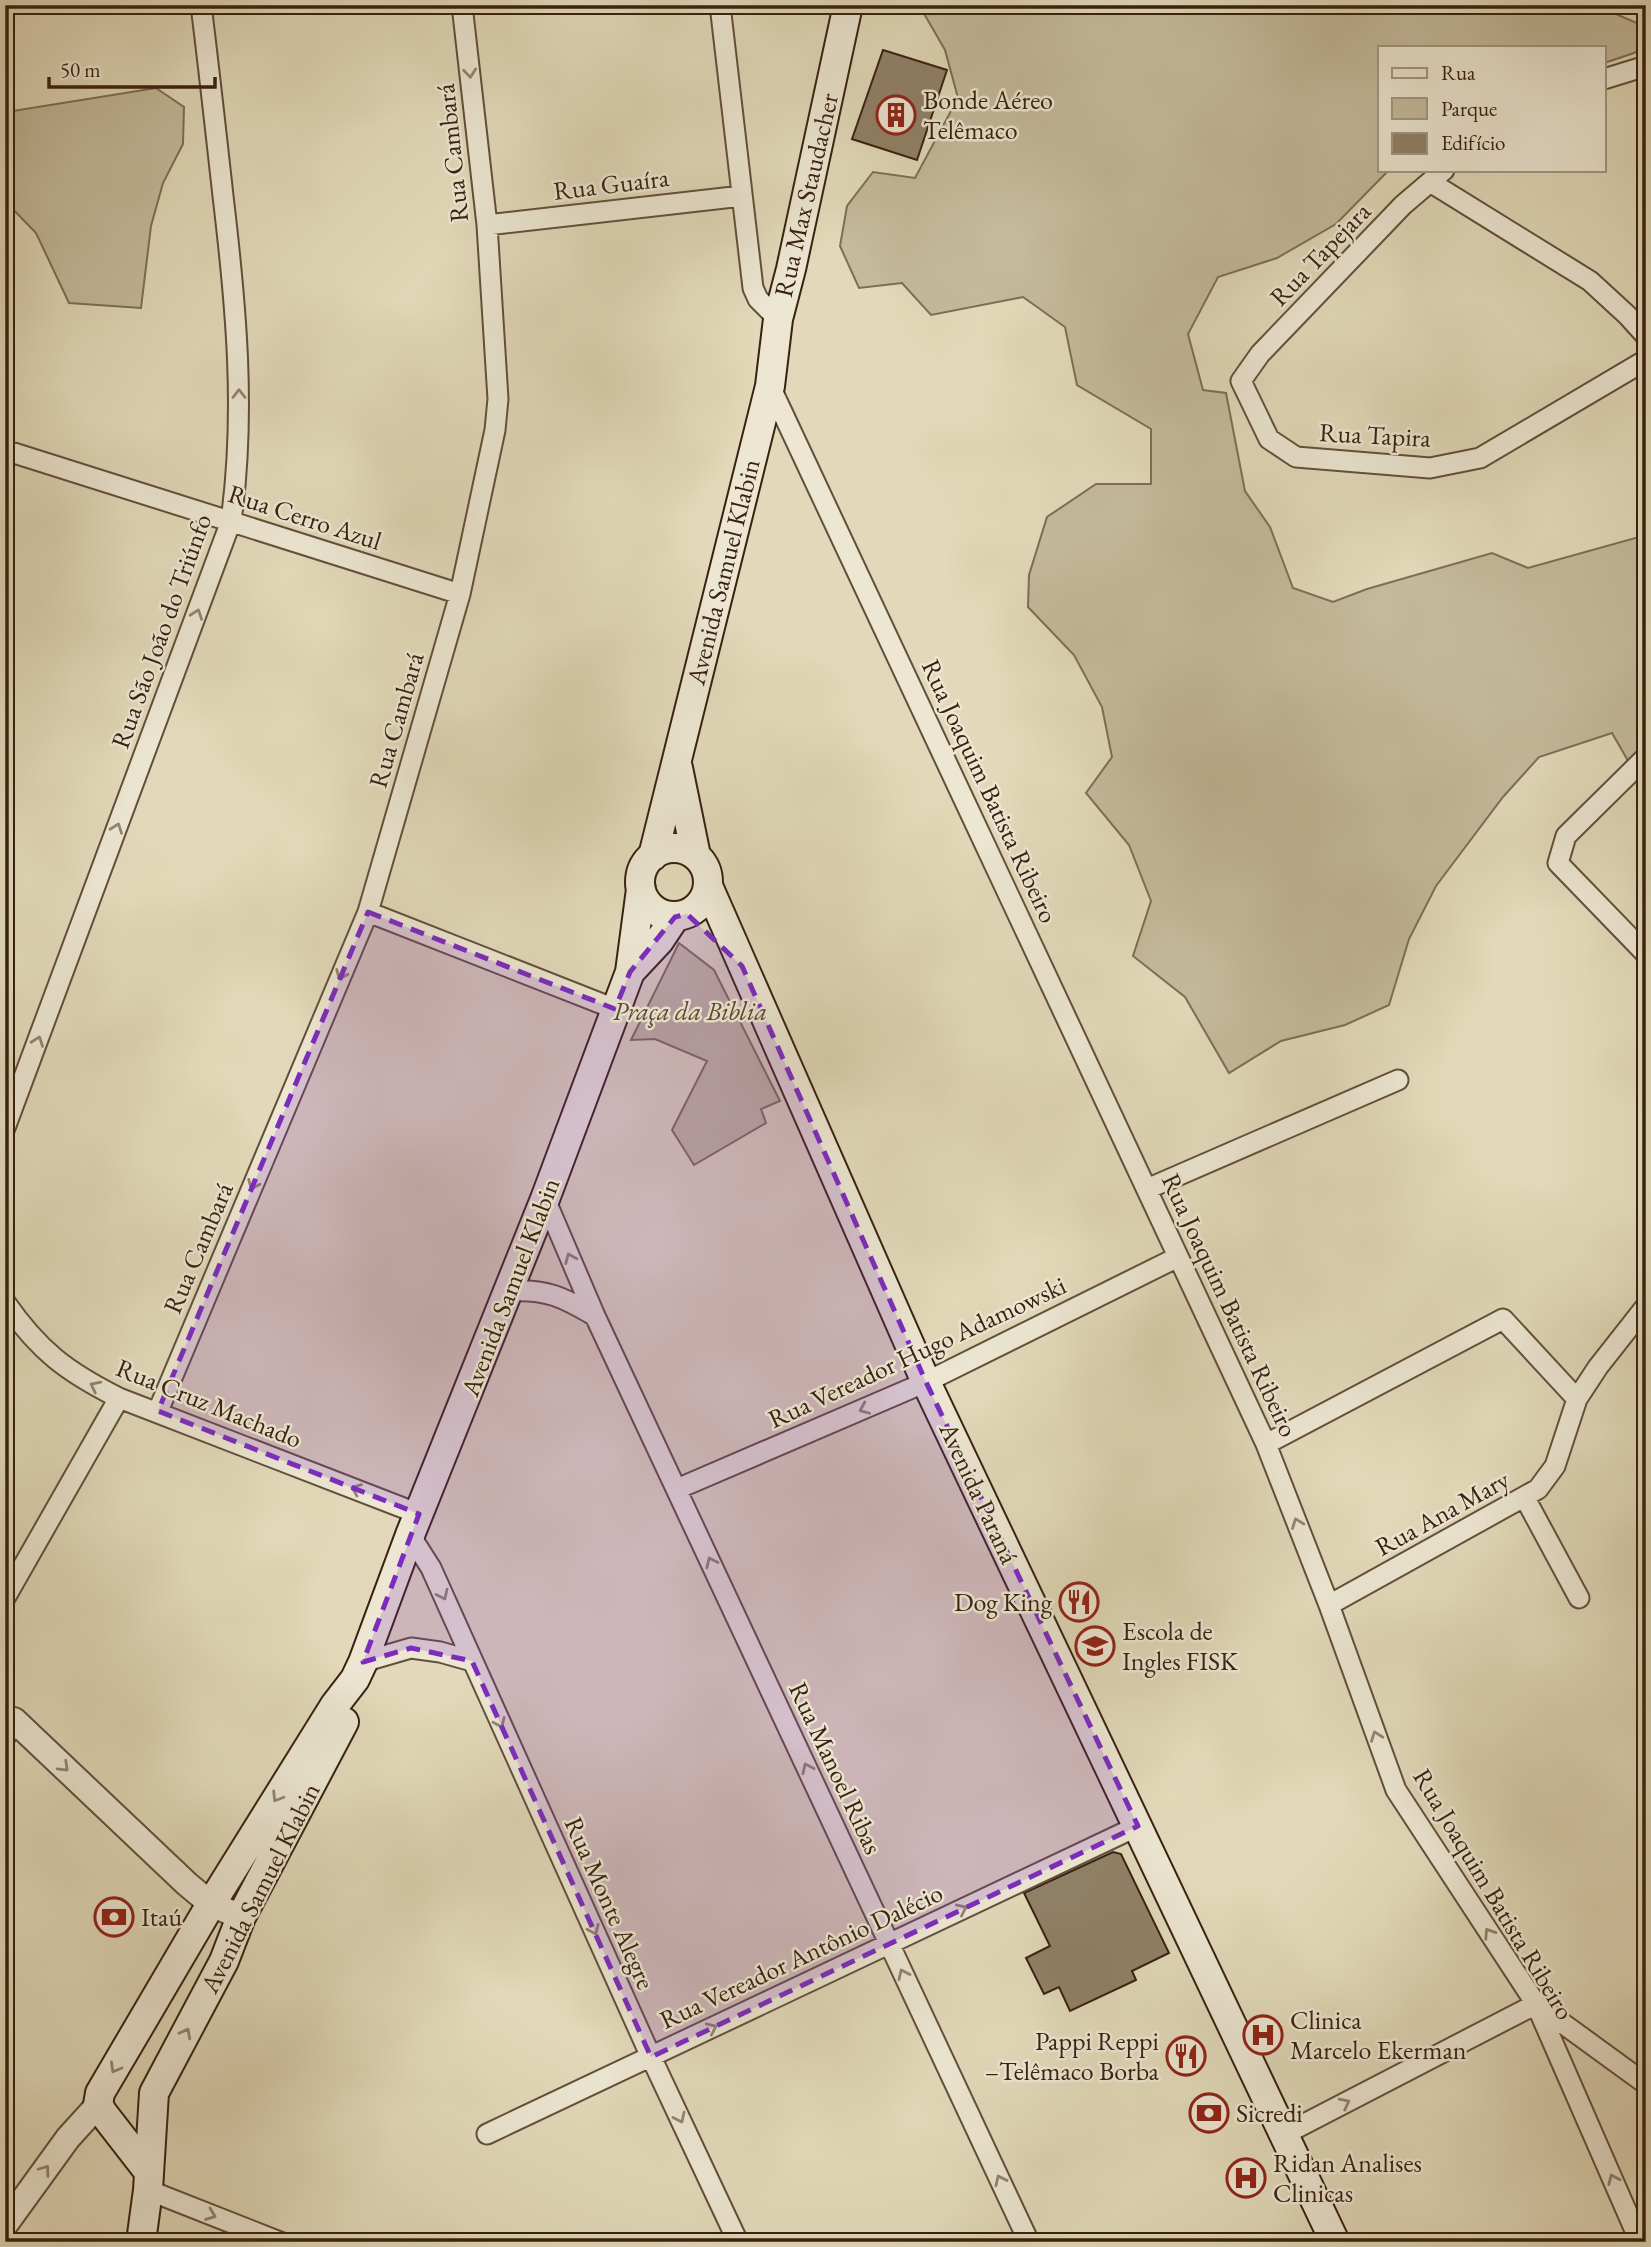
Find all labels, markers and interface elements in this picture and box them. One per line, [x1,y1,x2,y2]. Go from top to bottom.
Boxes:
scale bar [49,46,215,90]
legend [1378,46,1606,172]
text: 50 m [60,56,101,83]
text: Rua [1441,59,1476,86]
one-way arrow [462,67,477,79]
street label: Rua Cambará [428,81,476,224]
place label: Bonde Aéreo Telêmaco [923,83,1053,147]
street label: Rua Max Staudacher [766,89,846,300]
building icon: Bonde Aéreo Telêmaco [875,94,917,136]
text: Parque [1441,95,1497,122]
text: Edifício [1441,129,1505,156]
street label: Rua Guaíra [551,160,671,208]
street label: Rua Tapejara [1262,194,1378,313]
one-way arrow [231,388,247,398]
street label: Rua Tapira [1318,415,1432,455]
street label: Avenida Samuel Klabin [678,455,768,689]
street label: Rua Cerro Azul [224,476,386,558]
street label: Rua São João do Triúnfo [103,509,219,753]
one-way arrow [188,609,202,621]
street label: Rua Cambará [360,648,432,792]
street label: Rua Joaquim Batista Ribeiro [914,654,1066,928]
one-way arrow [109,822,123,834]
one-way arrow [336,969,350,981]
park label: Praça da Biblia [613,994,767,1028]
one-way arrow [29,1035,43,1047]
street label: Rua Joaquim Batista Ribeiro [1154,1168,1306,1442]
street label: Avenida Samuel Klabin [452,1173,567,1402]
street label: Rua Cambará [155,1177,241,1319]
one-way arrow [247,1178,261,1190]
one-way arrow [564,1252,578,1265]
street label: Rua Vereador Hugo Adamowski [762,1268,1072,1436]
street label: Rua Cruz Machado [111,1350,307,1456]
one-way arrow [90,1380,102,1394]
one-way arrow [858,1401,871,1415]
street label: Avenida Paraná [931,1416,1027,1570]
street label: Rua Ana Mary [1369,1462,1516,1564]
one-way arrow [350,1484,362,1498]
one-way arrow [1291,1518,1305,1530]
one-way arrow [705,1557,719,1569]
restaurant icon: Dog King [1058,1581,1100,1623]
place label: Dog King [954,1585,1053,1619]
one-way arrow [435,1587,449,1600]
place label: Escola de Ingles FISK [1122,1614,1238,1678]
school or university icon: Escola de Ingles FISK [1074,1625,1116,1667]
street label: Rua Manoel Ribas [781,1677,891,1859]
one-way arrow [492,1716,506,1728]
one-way arrow [1371,1731,1385,1743]
one-way arrow [56,1758,69,1771]
street label: Rua Joaquim Batista Ribeiro [1405,1762,1583,2026]
one-way arrow [801,1763,815,1775]
street label: Avenida Samuel Klabin [192,1777,328,2000]
one-way arrow [273,1790,286,1803]
street label: Rua Monte Alegre [557,1811,663,1995]
street label: Rua Vereador Antônio Dalécio [654,1875,948,2037]
bank icon: Itaú [93,1896,135,1938]
place label: Itaú [141,1900,182,1934]
one-way arrow [955,1903,967,1917]
one-way arrow [586,1923,600,1935]
one-way arrow [1485,1927,1498,1940]
one-way arrow [898,1969,912,1981]
place label: Clinica Marcelo Ekerman [1290,2003,1467,2067]
hospital icon: Clinica Marcelo Ekerman [1242,2014,1284,2056]
one-way arrow [705,2022,717,2036]
place label: Pappi Reppi –Telêmaco Borba [985,2024,1160,2088]
one-way arrow [178,2028,191,2040]
restaurant icon: Pappi Reppi –Telêmaco Borba [1165,2035,1207,2077]
one-way arrow [110,2061,123,2073]
bank icon: Sicredi [1188,2092,1230,2134]
place label: Sicredi [1236,2096,1303,2130]
one-way arrow [1338,2098,1350,2111]
one-way arrow [672,2111,686,2124]
place label: Ridan Analises Clinicas [1273,2146,1422,2210]
hospital icon: Ridan Analises Clinicas [1225,2157,1267,2199]
one-way arrow [37,2165,49,2178]
one-way arrow [1607,2174,1621,2186]
one-way arrow [994,2175,1008,2187]
one-way arrow [205,2206,217,2220]

